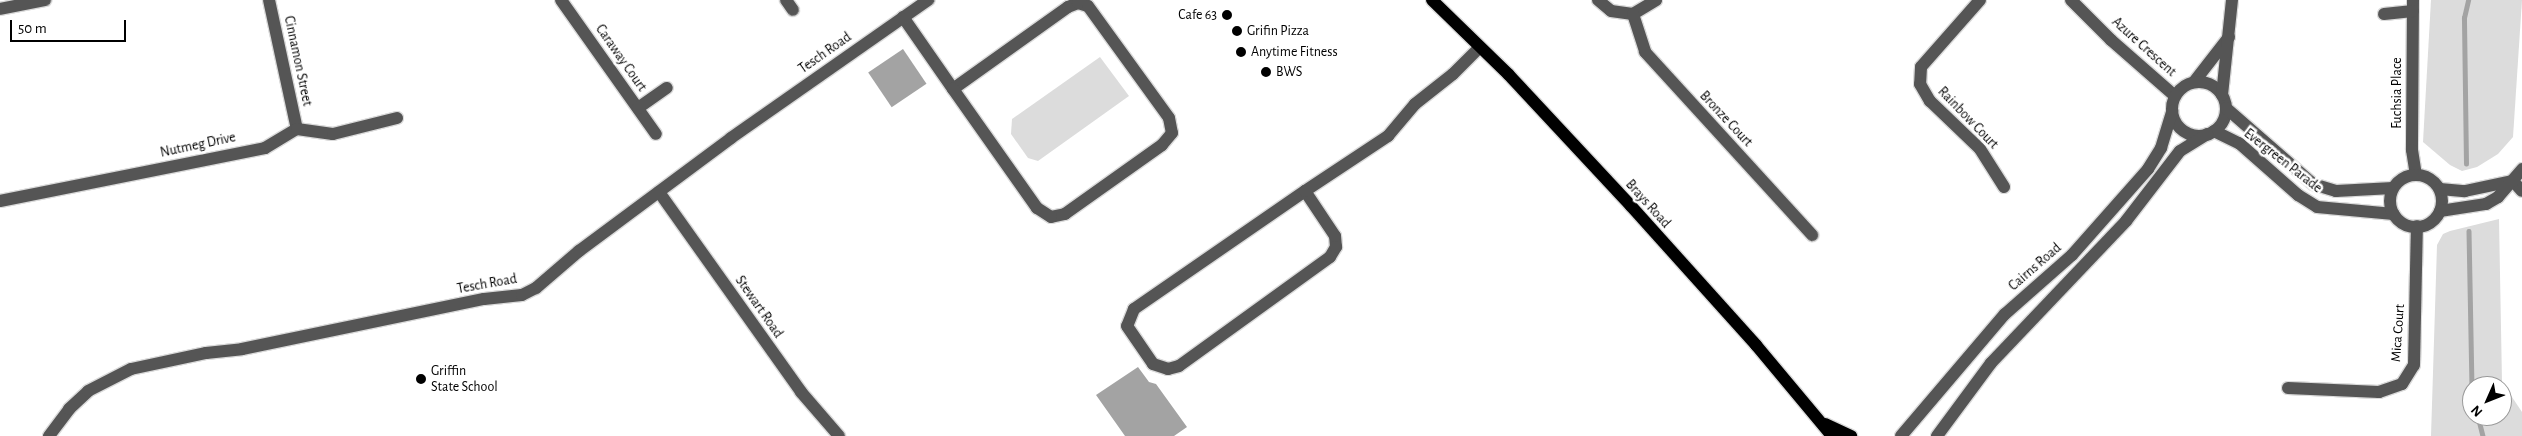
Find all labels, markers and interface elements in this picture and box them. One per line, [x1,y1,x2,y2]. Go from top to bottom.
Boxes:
place label: Cafe 63 [1178,7,1217,23]
marker: Cafe 63 [1221,9,1233,21]
scale bar [12,10,129,42]
street label: Cinnamon Street [280,14,316,108]
street label: Azure Crescent [2108,14,2180,80]
text: 50 m [18,21,47,36]
street label: Caraway Court [592,21,650,95]
place label: Grifin Pizza [1247,23,1309,39]
marker: Grifin Pizza [1231,25,1243,37]
street label: Tesch Road [795,29,855,77]
place label: Anytime Fitness [1251,44,1338,60]
marker: Anytime Fitness [1235,46,1247,58]
street label: Fuchsia Place [2389,57,2405,129]
place label: BWS [1276,64,1302,80]
marker: BWS [1260,66,1272,78]
street label: Rainbow Court [1934,83,2002,153]
street label: Bronze Court [1696,88,1756,150]
street label: Evergreen Parade [2241,125,2325,197]
street label: Nutmeg Drive [159,129,237,161]
street label: Brays Road [1622,176,1674,232]
street label: Cairns Road [2005,240,2065,294]
street label: Tesch Road [456,270,518,298]
street label: Stewart Road [731,273,787,341]
street label: Mica Court [2388,303,2408,363]
place label: Griffin State School [431,363,498,396]
marker: Griffin State School [415,373,427,385]
north arrow [2462,376,2512,426]
text: N [2469,402,2485,419]

